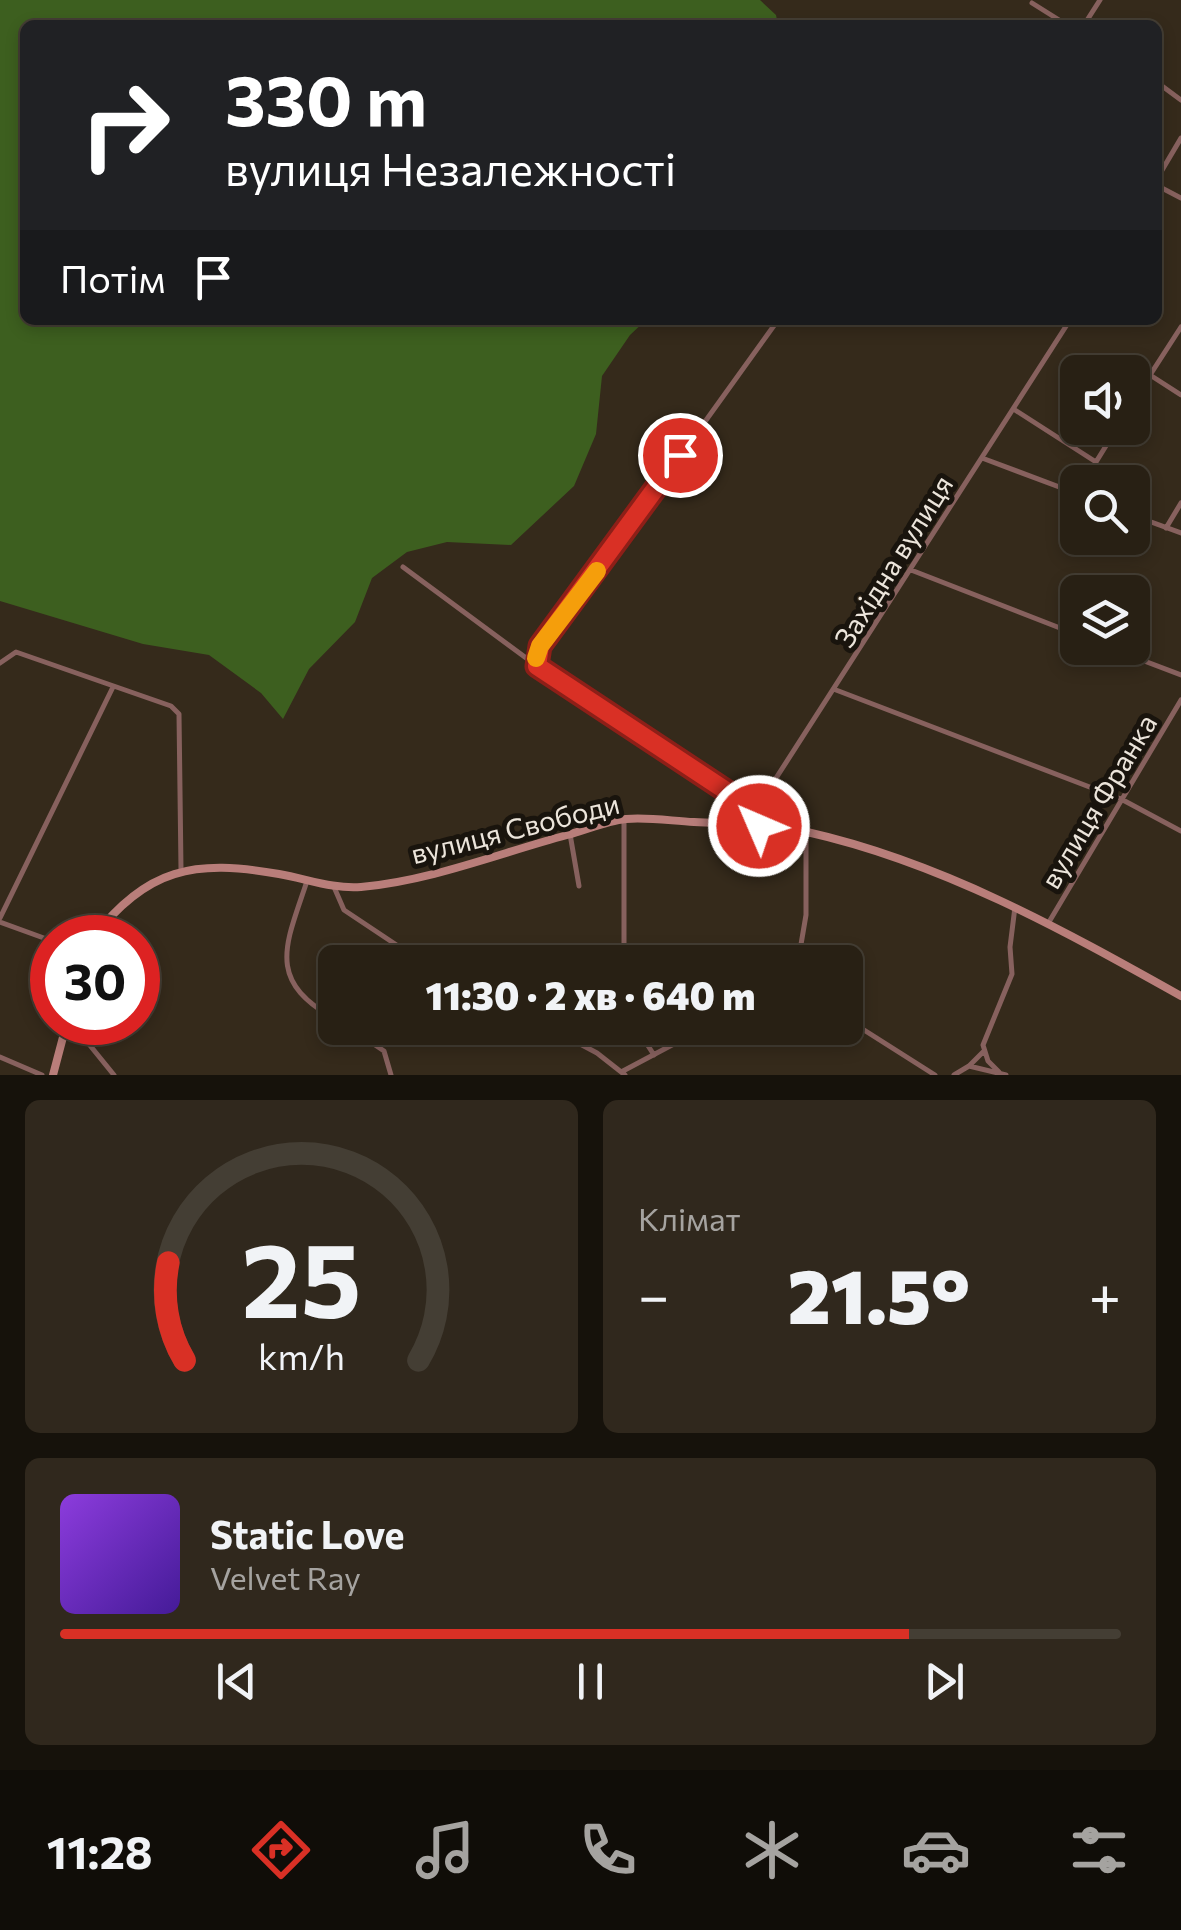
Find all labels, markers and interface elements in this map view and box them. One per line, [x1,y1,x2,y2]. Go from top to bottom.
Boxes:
text: 330 m [225,55,427,140]
icon: right [60,60,190,190]
text: вулиця Незалежності [225,140,676,195]
icon: arrive [186,250,241,305]
text: Потім [60,254,166,301]
map controls [1060,355,1150,665]
button: sound [1060,355,1150,445]
pin [638,413,723,498]
icon: arrive [653,428,708,483]
button: search [1060,465,1150,555]
street label: Західна вулиця [827,469,959,653]
button: layers [1060,575,1150,665]
street label: вулиця Франка [1033,708,1163,894]
position arrow [707,774,811,878]
street label: вулиця Свободи [407,786,623,870]
speed limit sign: 30 [30,915,160,1045]
text: 11:30 · 2 хв · 640 m [425,971,756,1018]
text: Клімат [638,1198,741,1238]
text: 25 [242,1212,361,1339]
text: 21.5° [788,1248,970,1339]
text: − [638,1260,669,1327]
text: + [1089,1260,1121,1327]
text: km/h [258,1334,345,1377]
text: Static Love [210,1510,405,1557]
text: Velvet Ray [210,1557,361,1597]
icon: previous [209,1654,264,1709]
icon: pause [563,1654,618,1709]
icon: next [917,1654,972,1709]
icon: directions [246,1815,316,1885]
icon: music [410,1815,480,1885]
icon: phone [573,1815,643,1885]
icon: climate [737,1815,807,1885]
icon: car [901,1815,971,1885]
icon: filters [1064,1815,1134,1885]
text: 11:28 [47,1823,153,1878]

